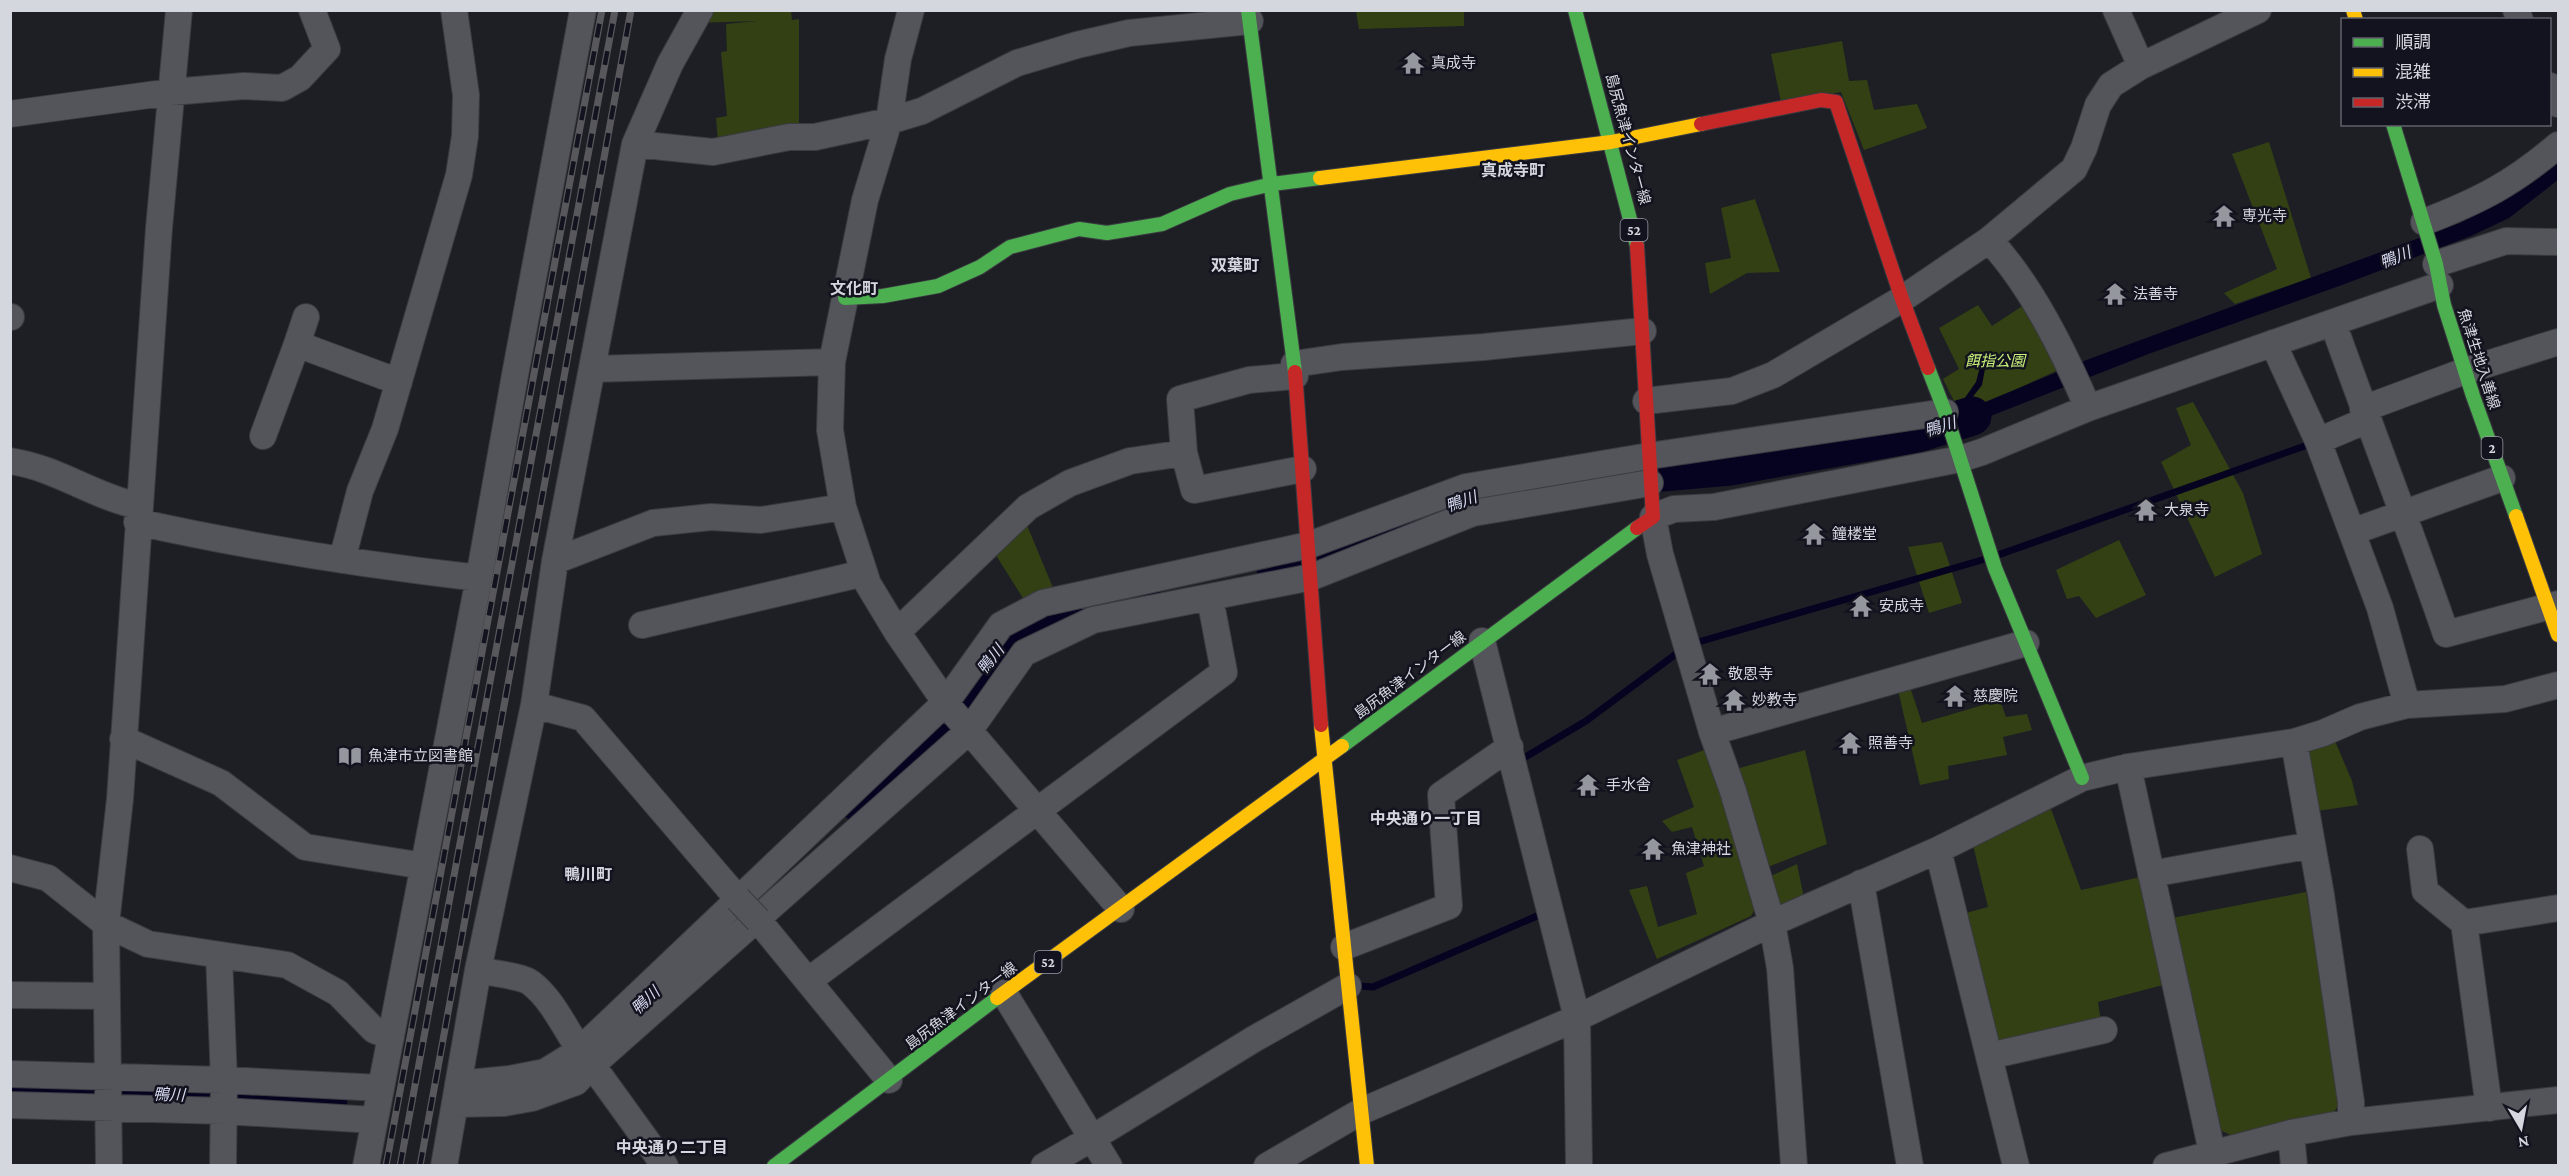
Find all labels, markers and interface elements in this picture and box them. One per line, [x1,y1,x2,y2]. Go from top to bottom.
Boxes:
legend [2341,18,2551,126]
text: 順調 [2395,32,2431,52]
temple icon: 真成寺 [1400,50,1426,76]
place label: 真成寺 [1431,55,1476,71]
text: 混雑 [2395,62,2431,82]
street label: 島尻魚津インター線 [1603,71,1654,206]
text: 渋滞 [2395,92,2431,112]
district label: 真成寺町 [1481,161,1545,179]
temple icon: 専光寺 [2211,203,2237,229]
place label: 専光寺 [2242,208,2287,224]
road number: 52 [1620,219,1648,241]
water label: 鴨川 [2377,243,2415,271]
district label: 双葉町 [1211,257,1259,274]
district label: 文化町 [830,280,878,297]
temple icon: 法善寺 [2102,281,2128,307]
place label: 法善寺 [2133,286,2178,302]
street label: 魚津生地入善線 [2455,306,2504,411]
park label: 餌指公園 [1965,353,2027,369]
water label: 鴨川 [1922,413,1960,439]
road number: 2 [2482,437,2502,459]
water label: 鴨川 [1443,487,1481,515]
temple icon: 大泉寺 [2133,497,2159,523]
place label: 大泉寺 [2164,502,2209,518]
temple icon: 鐘楼堂 [1801,521,1827,547]
place label: 鐘楼堂 [1832,525,1877,542]
temple icon: 安成寺 [1848,593,1874,619]
place label: 安成寺 [1879,598,1924,614]
street label: 島尻魚津インター線 [1351,627,1469,722]
water label: 鴨川 [974,640,1008,677]
temple icon: 敬恩寺 [1697,661,1723,687]
place label: 敬恩寺 [1728,666,1773,682]
temple icon: 慈慶院 [1942,683,1968,709]
temple icon: 妙教寺 [1721,687,1747,713]
place label: 慈慶院 [1973,688,2018,704]
place label: 妙教寺 [1752,692,1797,708]
temple icon: 照善寺 [1837,730,1863,756]
place label: 照善寺 [1868,735,1913,751]
library icon: 魚津市立図書館 [337,743,363,769]
place label: 魚津市立図書館 [368,747,473,764]
temple icon: 手水舎 [1575,772,1601,798]
place label: 手水舎 [1606,777,1651,793]
district label: 中央通り一丁目 [1370,810,1482,827]
temple icon: 魚津神社 [1640,836,1666,862]
place label: 魚津神社 [1671,840,1731,857]
district label: 鴨川町 [564,866,612,883]
road number: 52 [1034,951,1062,973]
street label: 島尻魚津インター線 [902,958,1020,1053]
water label: 鴨川 [628,982,664,1017]
water label: 鴨川 [153,1085,187,1104]
north arrow [2491,1098,2551,1158]
text: N [2517,1133,2530,1152]
district label: 中央通り二丁目 [616,1139,728,1156]

